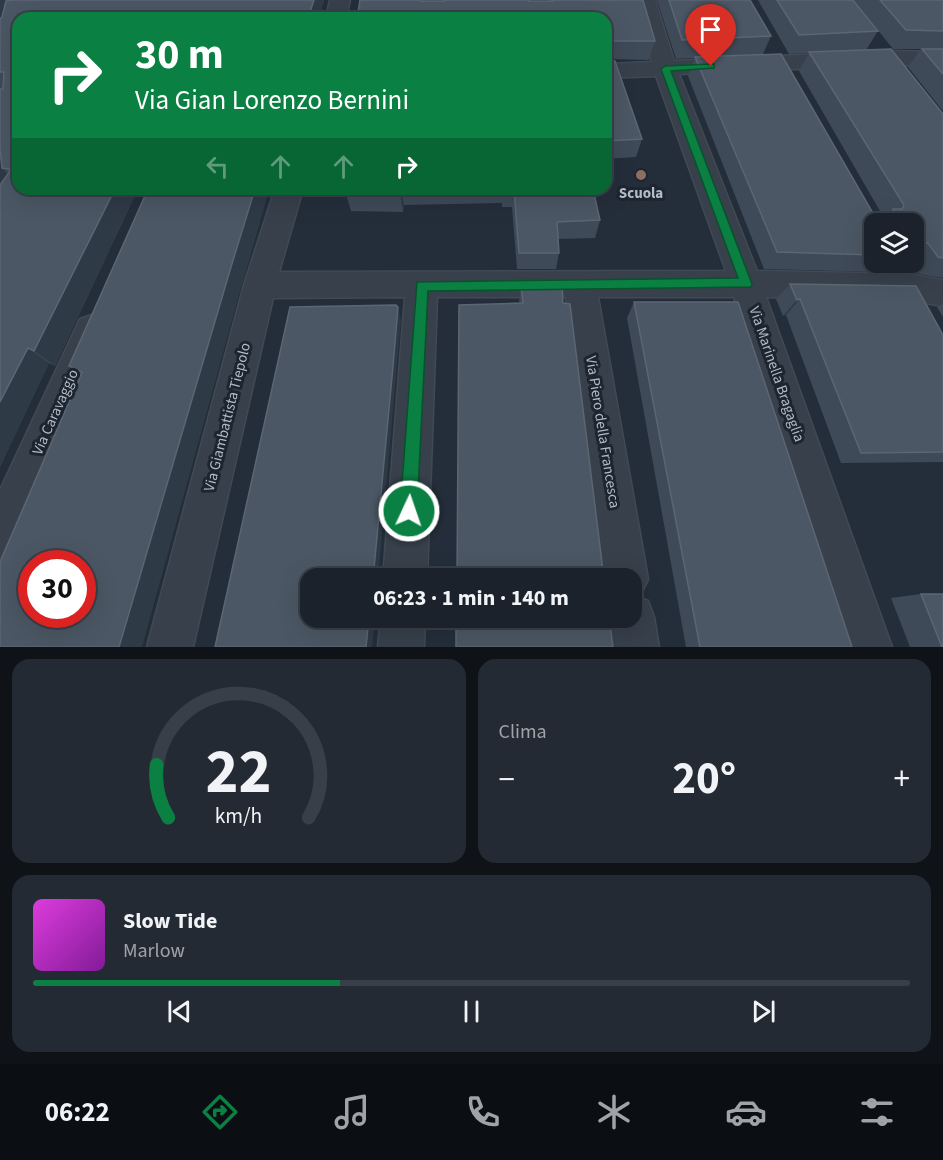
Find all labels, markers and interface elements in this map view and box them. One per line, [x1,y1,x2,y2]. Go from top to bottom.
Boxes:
pin [685,4,736,66]
icon: arrive [694,13,727,46]
text: 30 m [135,25,224,85]
icon: right [36,36,114,114]
text: Via Gian Lorenzo Bernini [135,81,409,120]
icon: left [201,150,234,183]
icon: ahead [264,150,297,183]
icon: ahead [327,150,360,183]
icon: right [390,150,423,183]
marker: Scuola [634,168,648,182]
place label: Scuola [619,183,663,204]
map controls [864,213,924,273]
button: layers [864,213,924,273]
street label: Via Marinella Bragaglia [743,304,810,445]
street label: Via Giambattista Tiepolo [199,340,256,494]
street label: Via Piero della Francesca [580,354,625,510]
street label: Via Caravaggio [27,366,84,458]
position arrow [377,479,441,543]
speed limit sign: 30 [18,550,96,628]
text: 06:23 · 1 min · 140 m [373,582,569,614]
text: Clima [499,718,547,746]
text: 22 [206,728,272,817]
text: 20° [672,747,736,811]
text: − [499,756,515,803]
text: + [894,756,910,803]
text: km/h [215,801,263,832]
text: Slow Tide [123,905,217,937]
text: Marlow [123,937,185,965]
icon: previous [163,995,196,1028]
icon: pause [455,995,488,1028]
icon: next [747,995,780,1028]
icon: directions [199,1091,241,1133]
icon: music [331,1091,373,1133]
icon: phone [462,1091,504,1133]
icon: climate [593,1091,635,1133]
icon: car [725,1091,767,1133]
icon: filters [856,1091,898,1133]
text: 06:22 [45,1093,110,1132]

